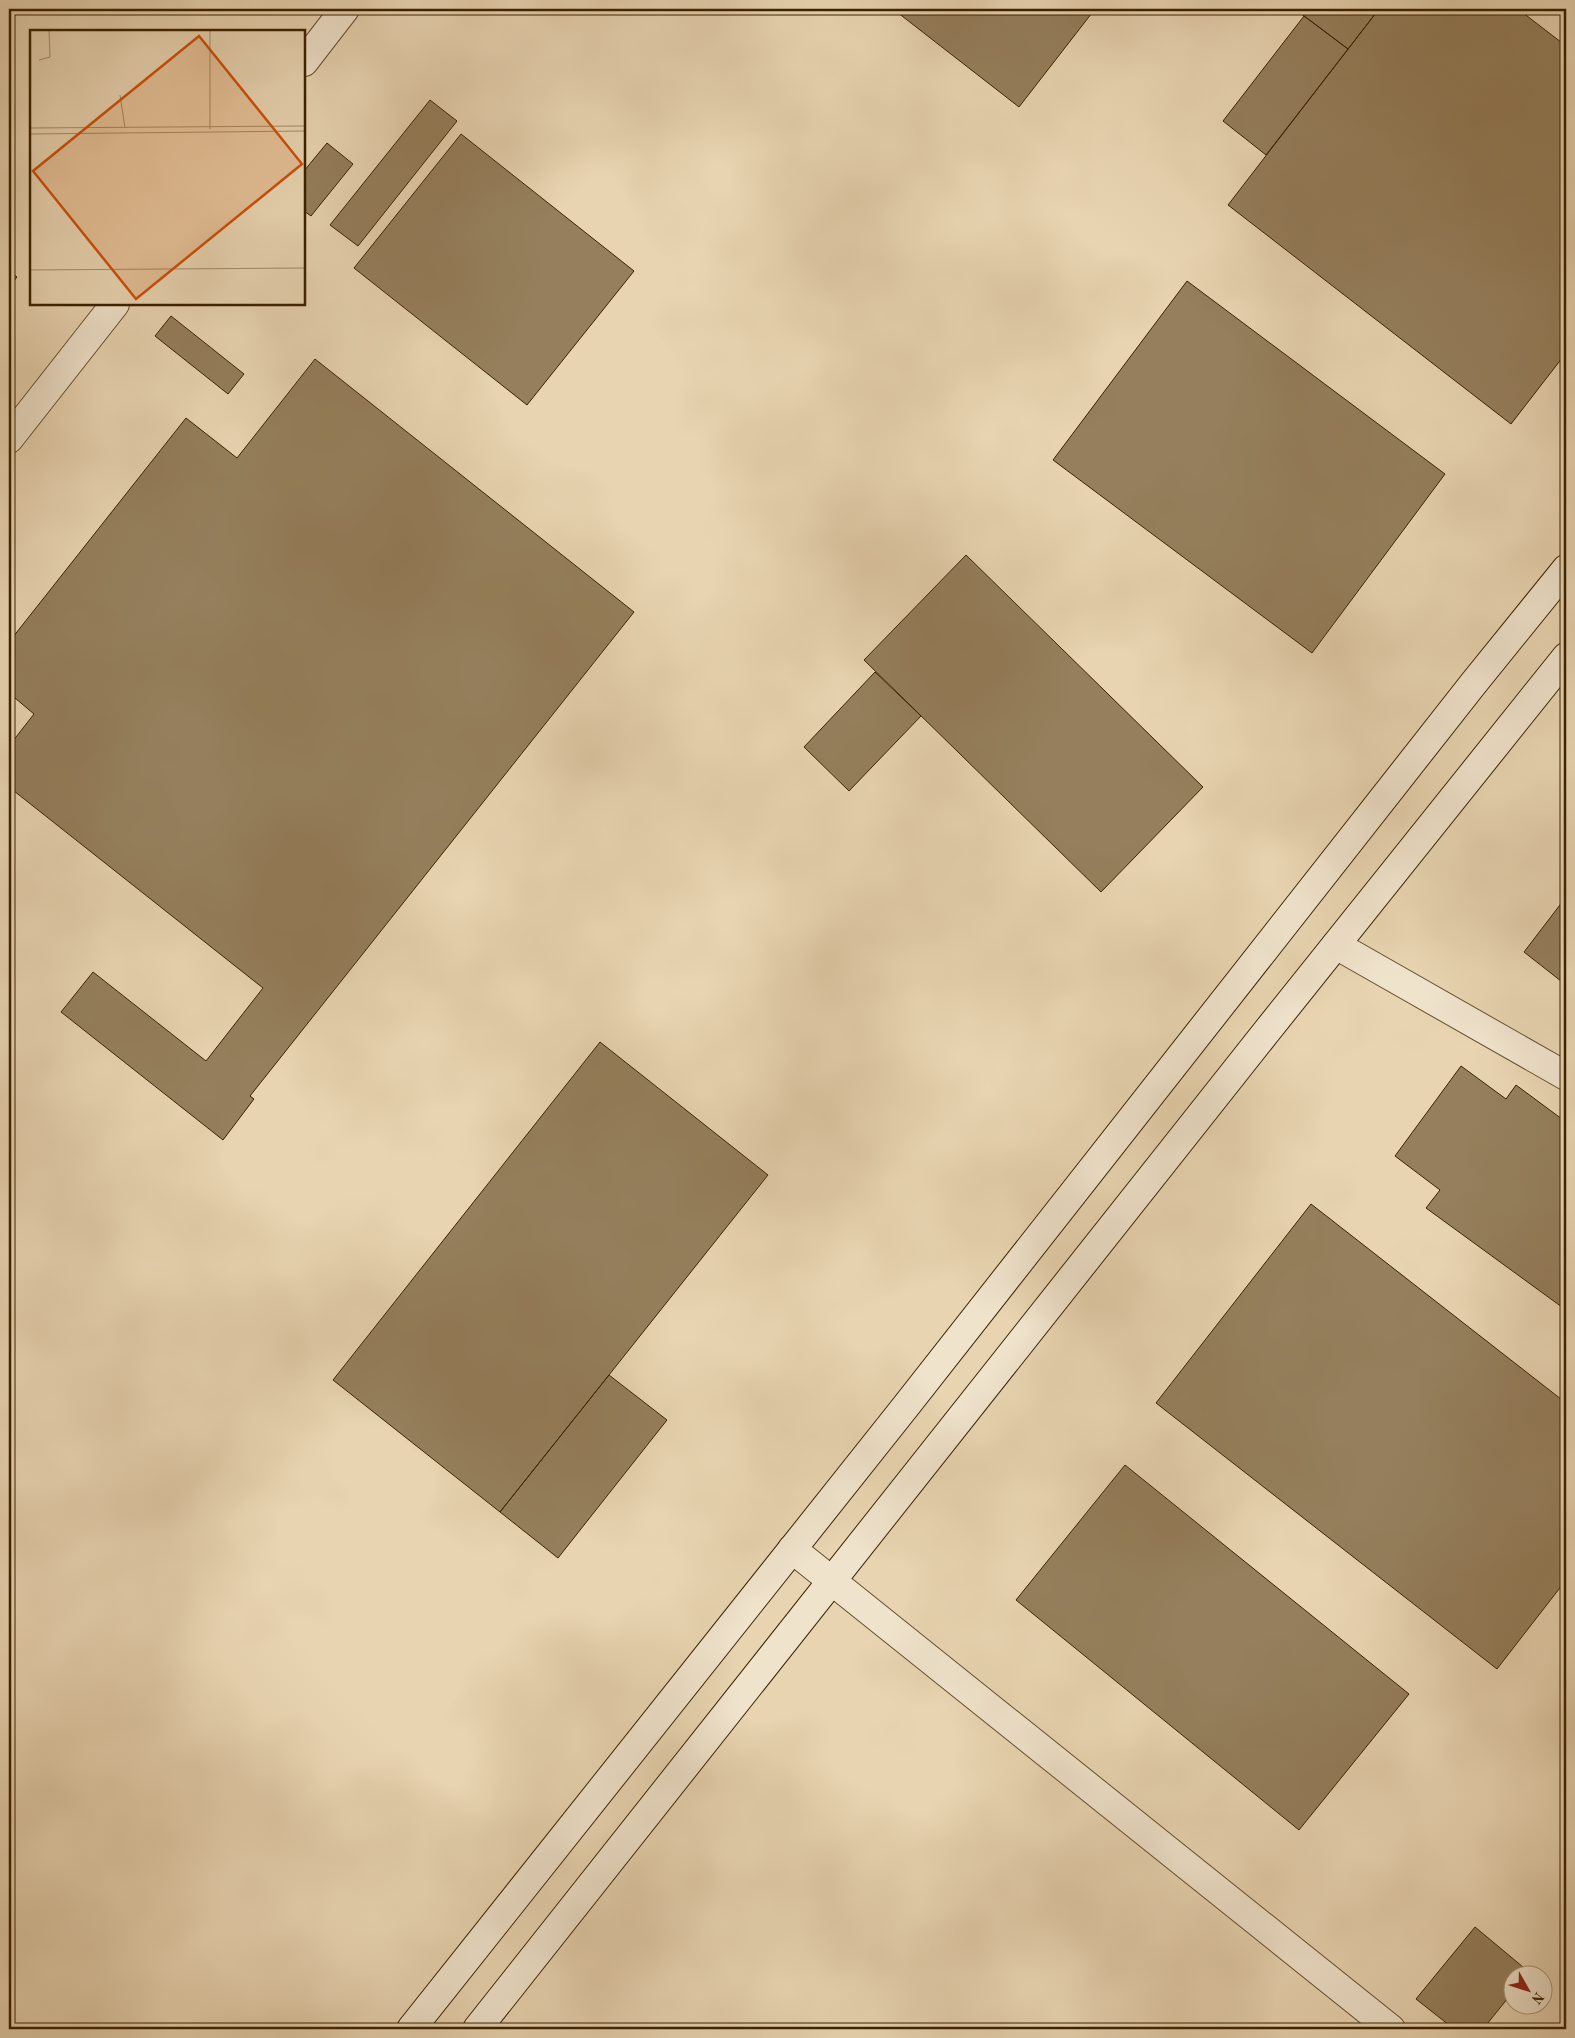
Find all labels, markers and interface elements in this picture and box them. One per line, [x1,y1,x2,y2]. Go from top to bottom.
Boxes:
inset map [30,30,305,305]
north arrow [1502,1966,1552,2016]
text: N [1528,1989,1546,2006]

